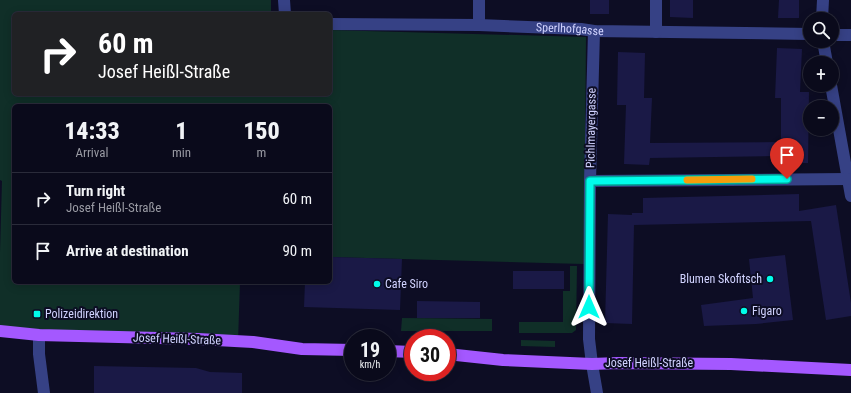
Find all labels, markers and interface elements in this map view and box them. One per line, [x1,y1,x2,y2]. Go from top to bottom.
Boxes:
map controls [803,12,839,136]
button: search [803,12,839,48]
street label: Sperlhofgasse [536,20,604,38]
text: 60 m [98,27,154,60]
icon: right [32,28,84,80]
button: + [803,56,839,92]
text: Josef Heißl-Straße [98,61,230,82]
street label: Pichlmayergasse [583,87,599,168]
button: − [803,100,839,136]
text: 14:33 [64,117,120,145]
text: 1 [175,117,188,145]
text: 150 [243,117,280,145]
pin [770,138,804,179]
icon: arrive [776,144,798,166]
text: Arrival [75,145,109,160]
text: min [172,145,191,160]
text: m [257,145,266,160]
text: Turn right [66,182,125,200]
icon: right [32,188,54,210]
text: 60 m [282,190,312,208]
text: Josef Heißl-Straße [66,200,161,215]
icon: arrive [32,240,54,262]
text: Arrive at destination [66,242,189,260]
text: 90 m [282,242,312,260]
place label: Blumen Skofitsch [680,272,762,286]
marker: Blumen Skofitsch [765,274,775,284]
place label: Cafe Siro [385,277,428,291]
marker: Cafe Siro [372,279,382,289]
position arrow [568,286,610,328]
place label: Figaro [752,304,782,318]
marker: Figaro [739,306,749,316]
place label: Polizeidirektion [45,307,118,321]
marker: Polizeidirektion [32,309,42,319]
speed limit sign: 30 [404,329,456,381]
street label: Josef Heißl-Straße [133,330,222,348]
text: 19 [360,338,380,362]
street label: Josef Heißl-Straße [605,356,693,370]
text: km/h [360,359,380,370]

